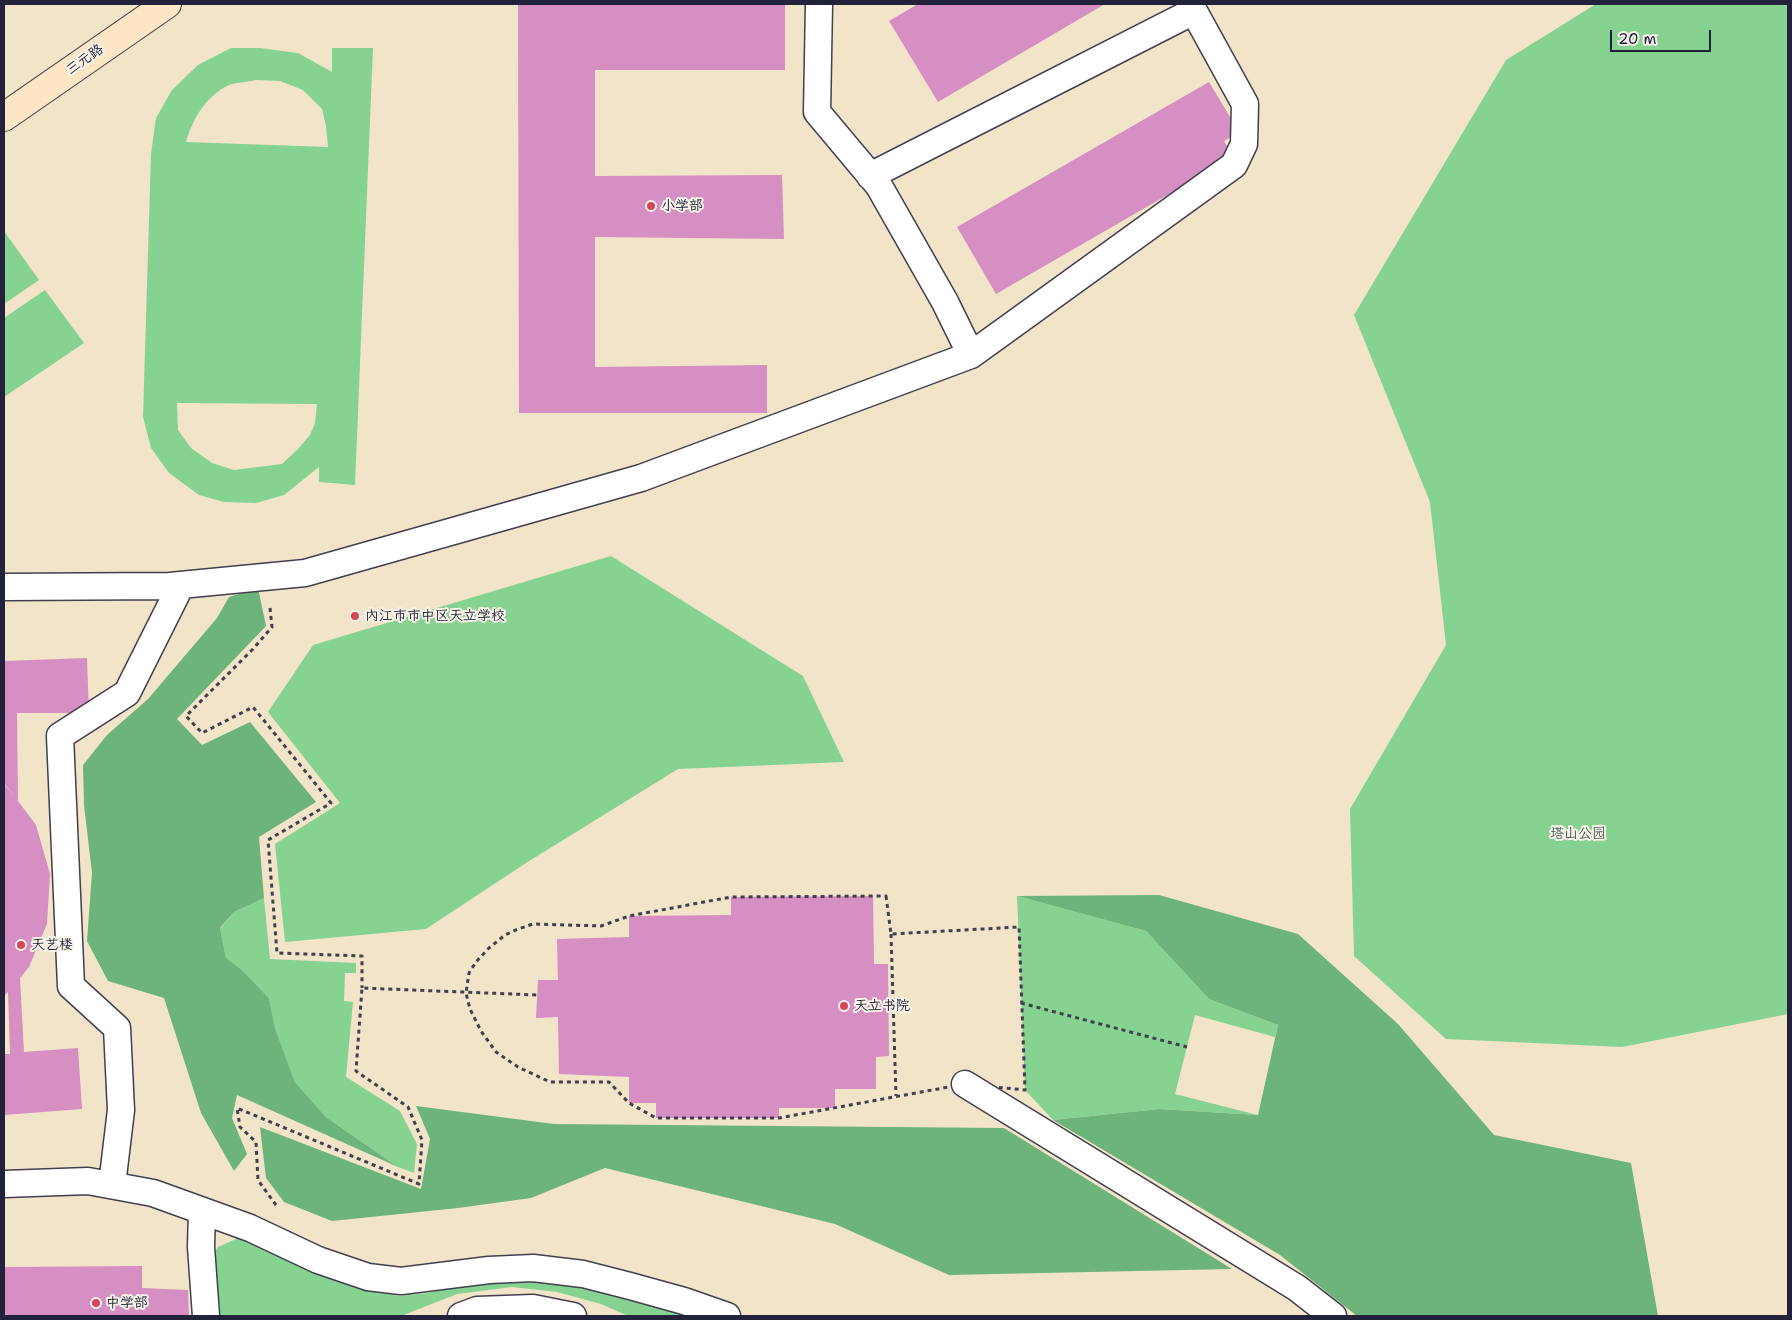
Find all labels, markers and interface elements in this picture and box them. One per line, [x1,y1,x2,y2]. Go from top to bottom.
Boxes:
scale bar [1612,20,1713,52]
text: 20 m [1618,29,1657,49]
street label: 三元路 [63,41,107,79]
place label: 小学部 [661,198,703,214]
marker: 小学部 [645,200,657,212]
place label: 内江市市中区天立学校 [365,608,505,624]
marker: 内江市市中区天立学校 [349,610,361,622]
park label: 塔山公园 [1550,826,1606,842]
place label: 天艺楼 [31,937,73,953]
marker: 天艺楼 [15,939,27,951]
place label: 天立书院 [854,998,910,1014]
marker: 天立书院 [838,1000,850,1012]
place label: 中学部 [106,1295,148,1311]
marker: 中学部 [90,1297,102,1309]

